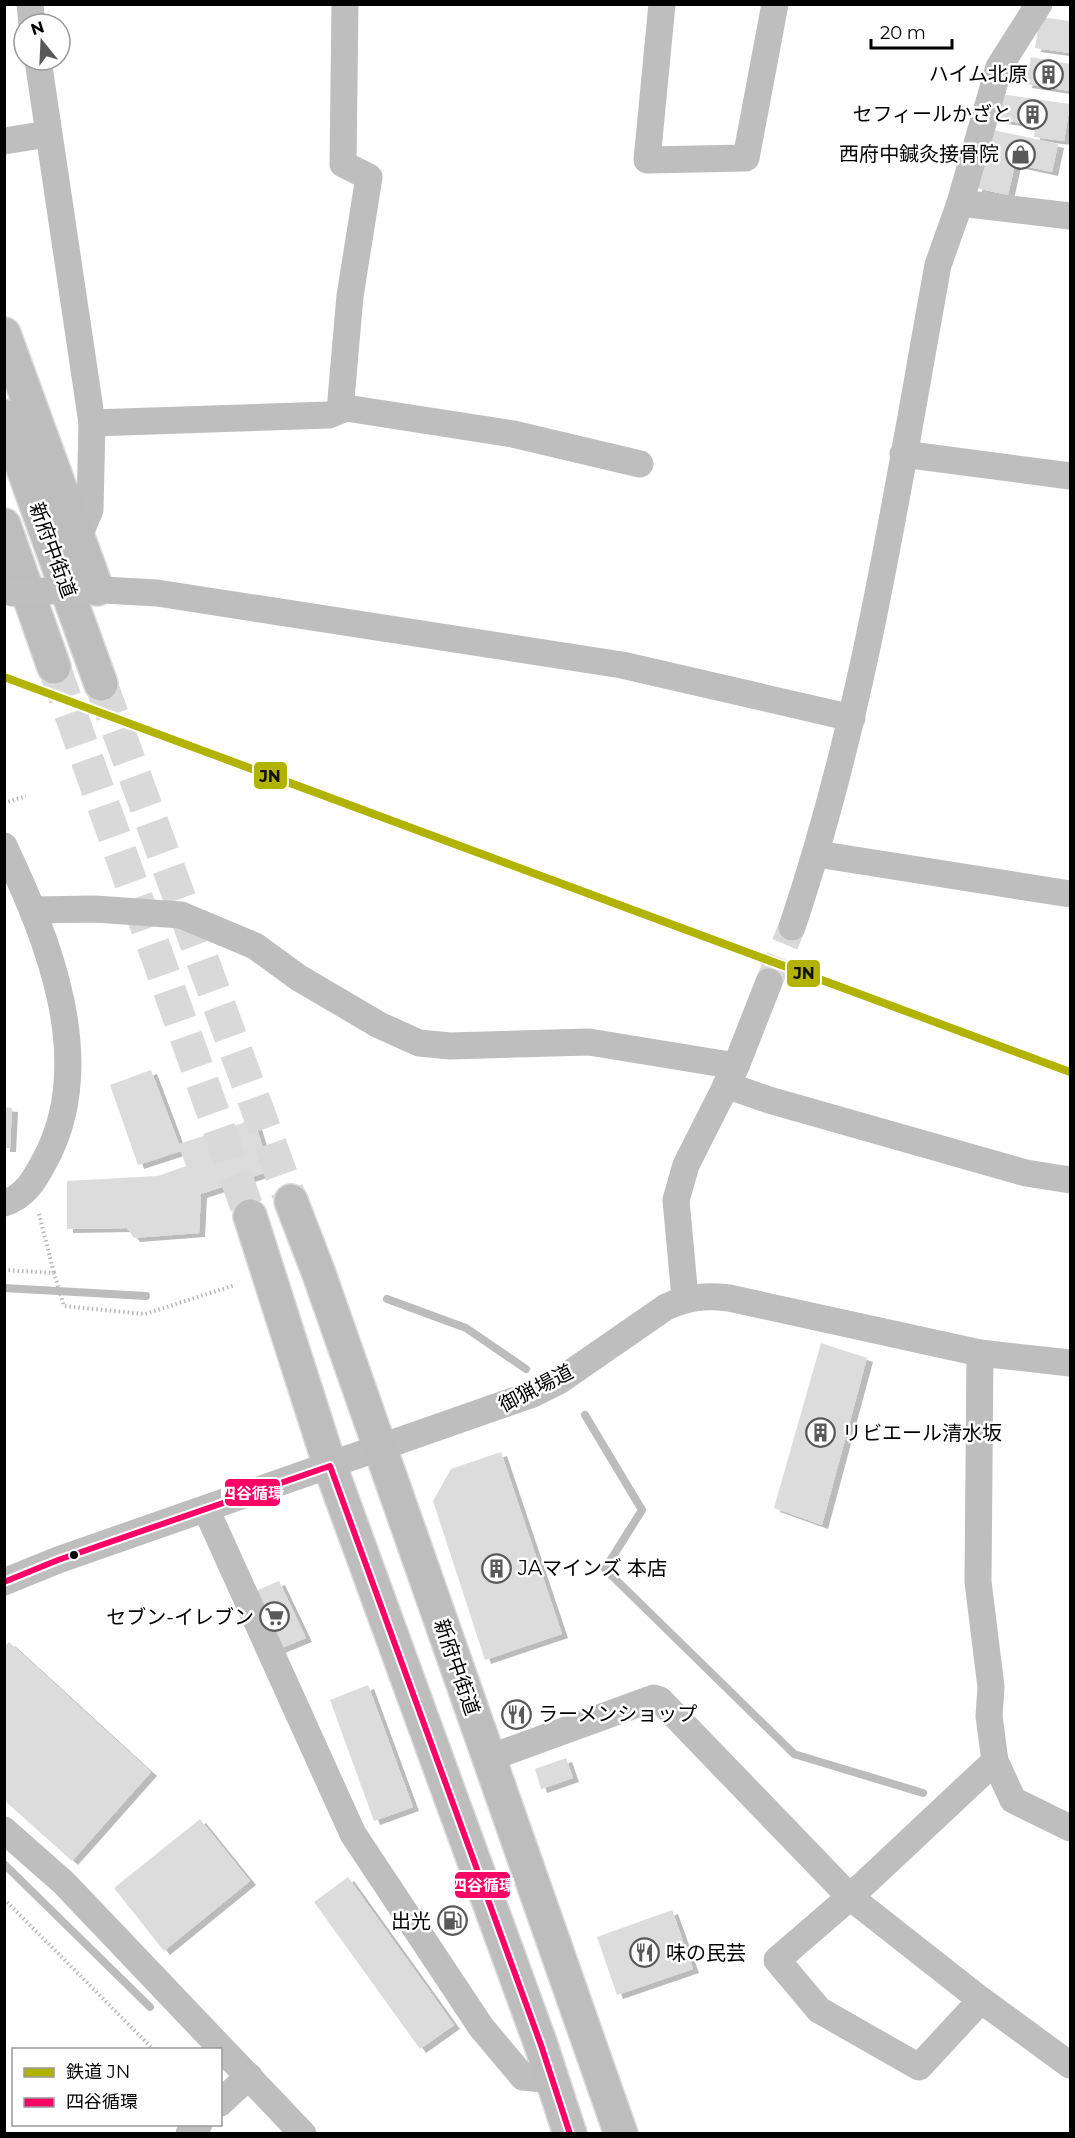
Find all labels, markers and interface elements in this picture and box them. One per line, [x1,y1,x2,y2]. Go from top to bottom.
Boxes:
north arrow [12,12,72,72]
scale bar [871,12,952,50]
text: N [28,17,47,39]
text: 20 m [880,22,926,44]
building icon: ハイム北原 [1033,58,1065,90]
place label: ハイム北原 [929,62,1028,86]
building icon: セフィールかざと [1017,98,1049,130]
place label: セフィールかざと [852,102,1012,126]
shop icon: 西府中鍼灸接骨院 [1004,138,1036,170]
place label: 西府中鍼灸接骨院 [839,142,999,166]
street label: 新府中街道 [25,499,81,601]
line badge: JN [253,761,288,790]
text: JN [258,767,281,786]
line badge: JN [786,959,821,988]
text: JN [792,964,815,983]
street label: 御猟場道 [495,1359,577,1417]
building icon: リビエール清水坂 [805,1417,837,1449]
place label: リビエール清水坂 [842,1421,1002,1445]
line badge: 四谷循環 [224,1478,281,1507]
text: 四谷循環 [220,1484,284,1503]
unlabelled marker [68,1549,80,1561]
building icon: JAマインズ 本店 [481,1552,513,1584]
place label: JAマインズ 本店 [517,1556,667,1580]
supermarket icon: セブン-イレブン [259,1601,291,1633]
place label: セブン-イレブン [106,1605,254,1629]
street label: 新府中街道 [429,1616,485,1718]
restaurant icon: ラーメンショップ [501,1698,533,1730]
place label: ラーメンショップ [538,1702,697,1726]
line badge: 四谷循環 [454,1871,511,1899]
text: 四谷循環 [451,1876,515,1895]
fuel station icon: 出光 [436,1905,468,1937]
place label: 出光 [391,1909,431,1933]
restaurant icon: 味の民芸 [629,1937,661,1969]
place label: 味の民芸 [666,1941,746,1965]
legend [12,2048,222,2126]
text: 鉄道 JN [66,2061,130,2083]
text: 四谷循環 [66,2091,138,2113]

